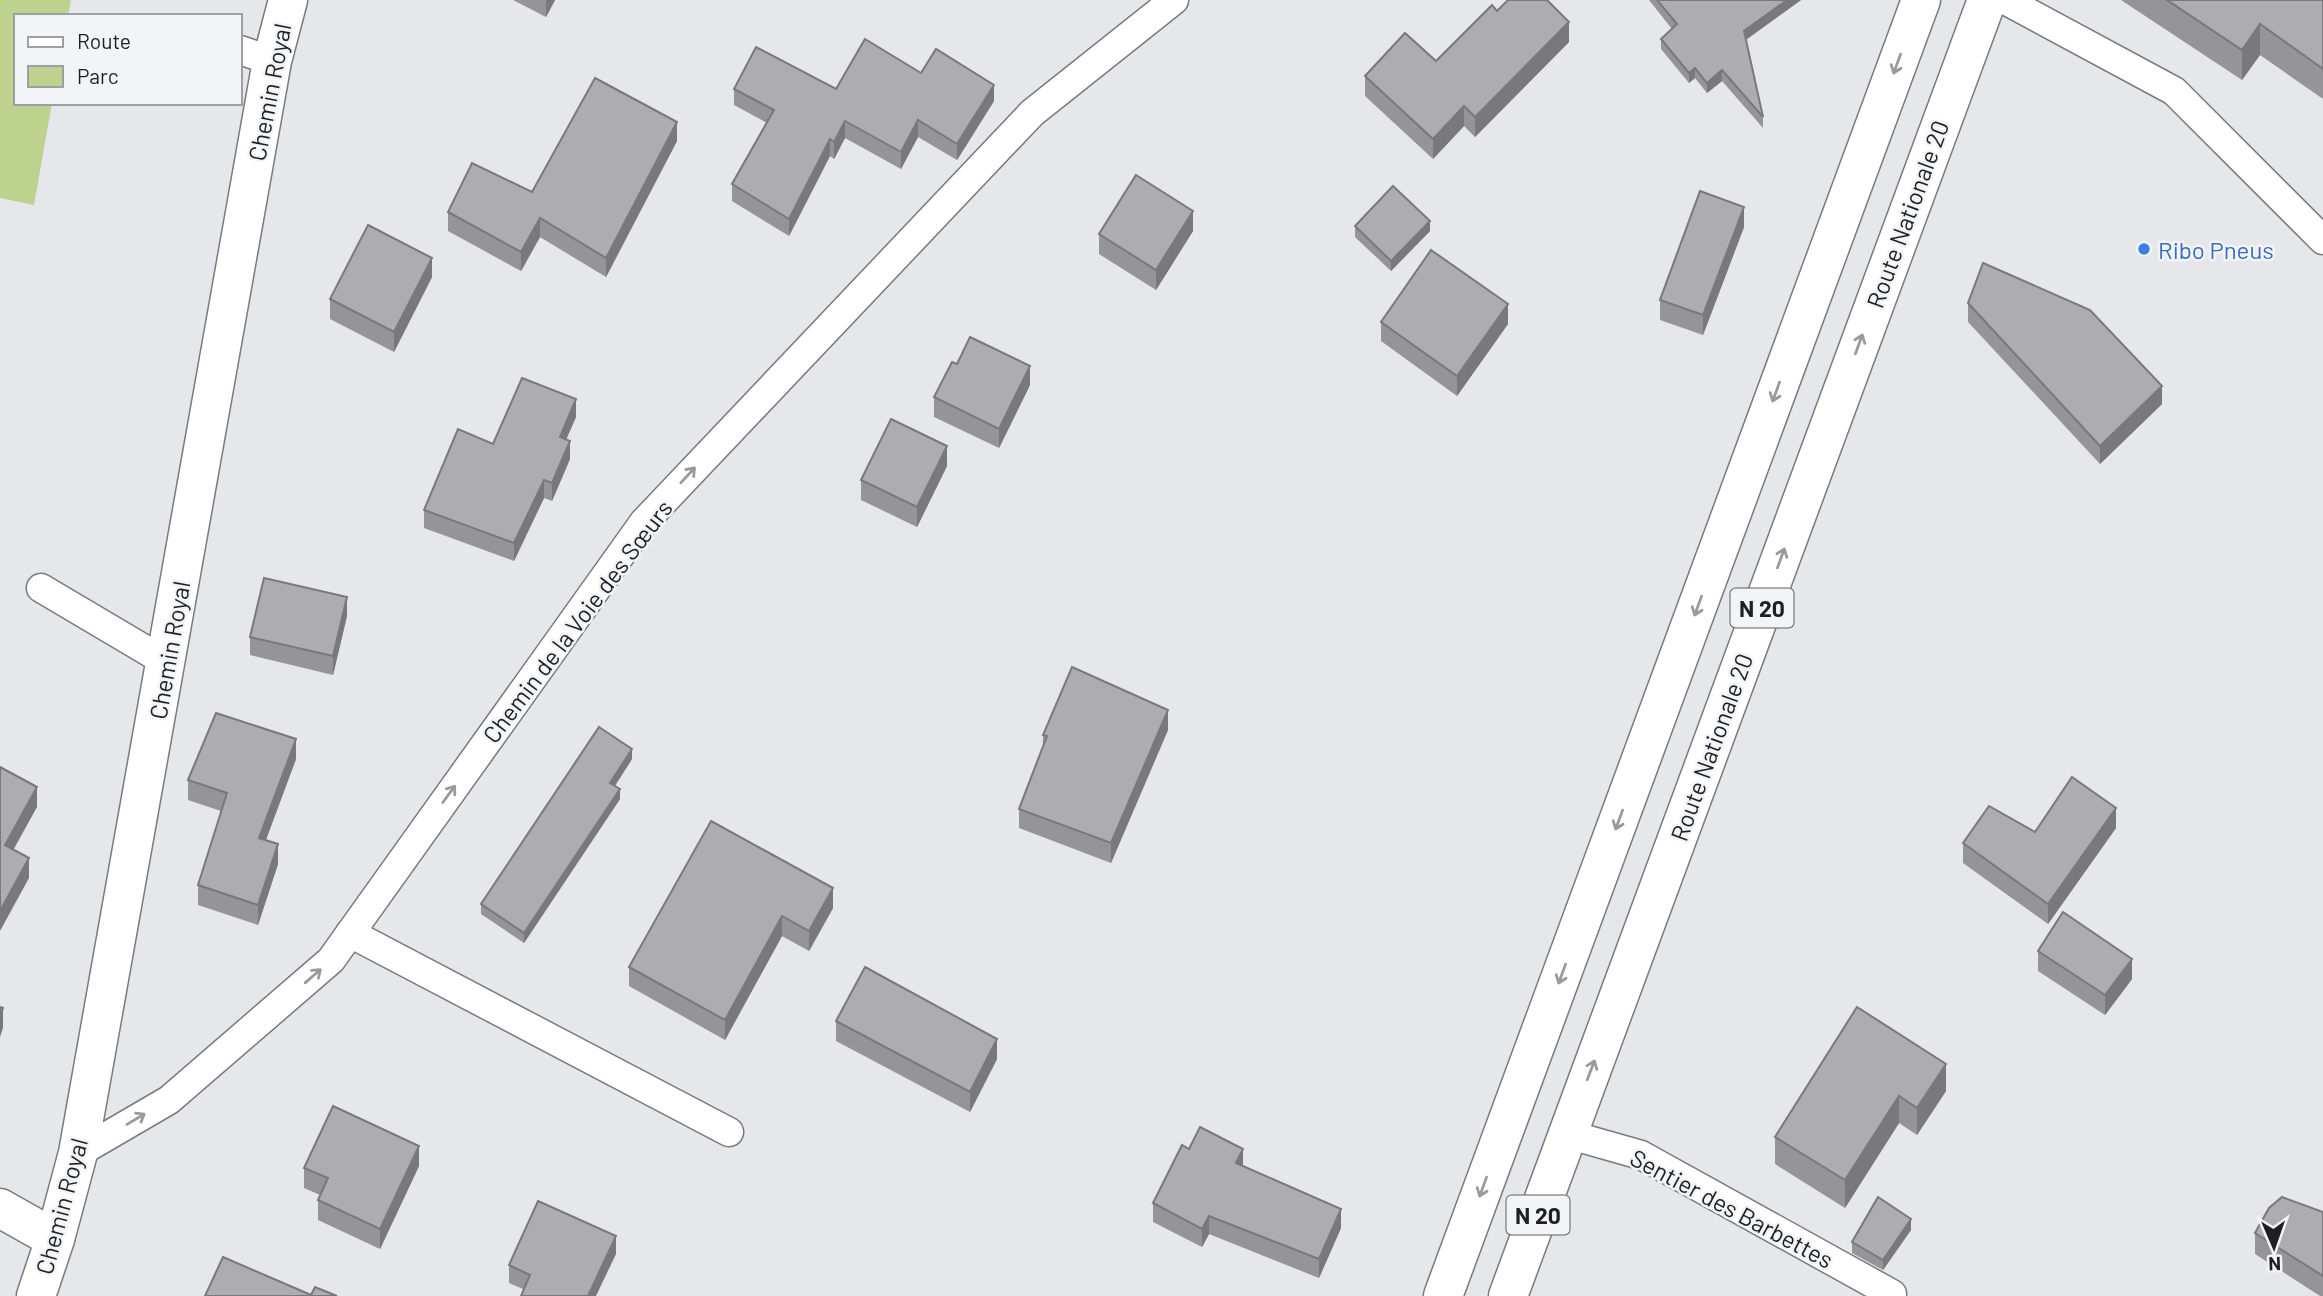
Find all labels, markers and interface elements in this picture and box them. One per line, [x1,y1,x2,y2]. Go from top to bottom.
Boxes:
legend [14,14,242,105]
street label: Chemin Royal [241,21,297,163]
text: Route [77,28,131,53]
one-way arrow [1890,52,1902,74]
text: Parc [77,63,119,88]
street label: Route Nationale 20 [1860,116,1954,312]
place label: Ribo Pneus [2158,235,2274,264]
marker: Ribo Pneus [2136,241,2152,257]
one-way arrow [1854,334,1866,356]
one-way arrow [1769,381,1781,403]
one-way arrow [679,467,696,485]
street label: Chemin de la Voie des Sœurs [476,494,678,748]
one-way arrow [1775,548,1788,570]
street label: Chemin Royal [143,579,195,721]
road number: N 20 [1730,588,1794,628]
one-way arrow [1690,594,1703,616]
street label: Route Nationale 20 [1664,649,1758,845]
one-way arrow [442,785,456,804]
one-way arrow [1612,808,1624,830]
one-way arrow [1555,963,1567,985]
one-way arrow [303,968,321,984]
one-way arrow [1586,1060,1599,1082]
one-way arrow [126,1111,146,1125]
street label: Chemin Royal [29,1135,93,1277]
street label: Sentier des Barbettes [1626,1142,1838,1274]
one-way arrow [1476,1176,1489,1198]
road number: N 20 [1506,1196,1570,1234]
north arrow [2239,1212,2309,1282]
text: N [2268,1253,2281,1276]

